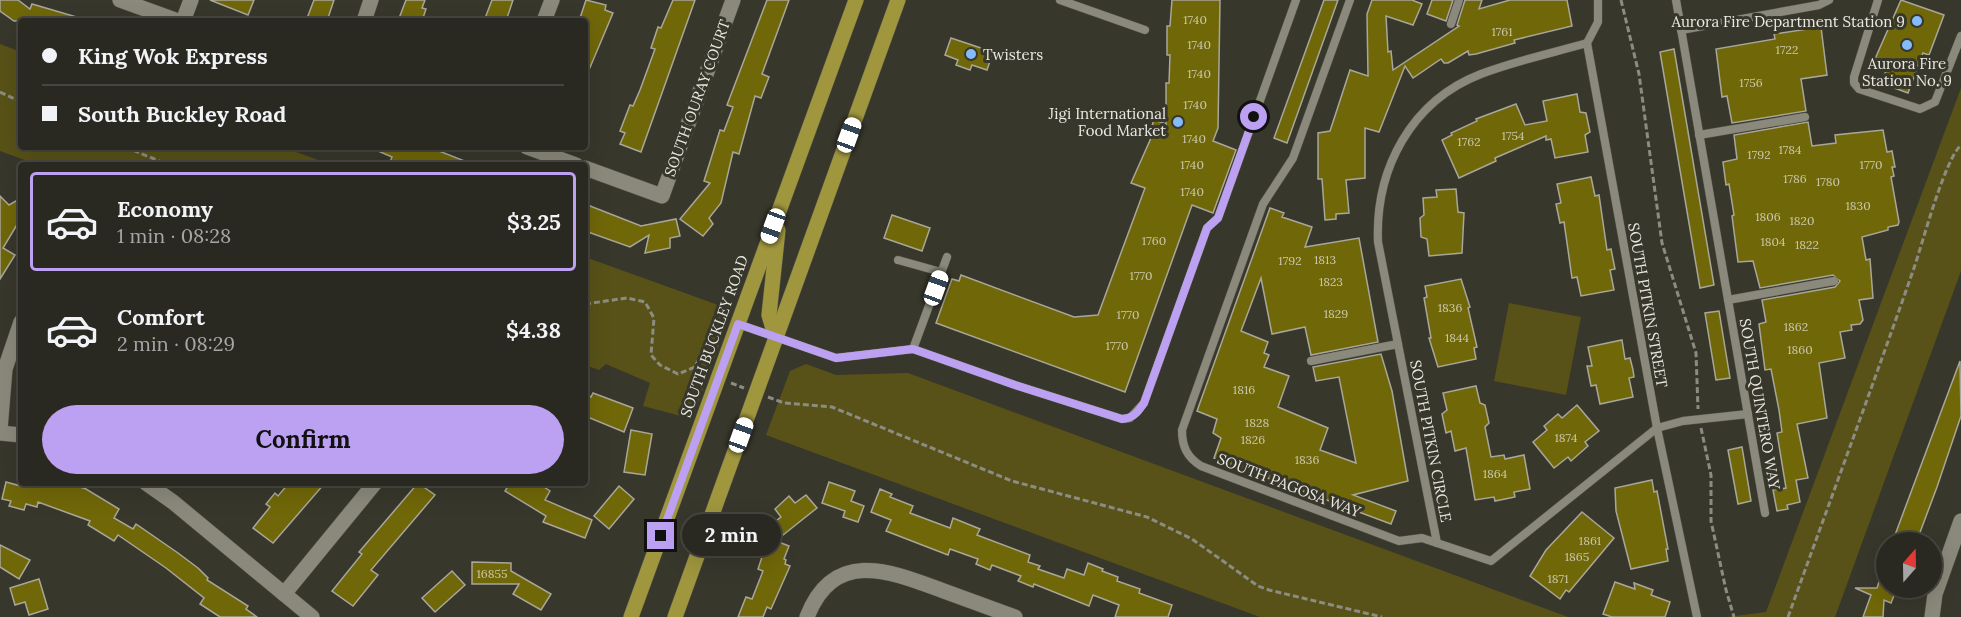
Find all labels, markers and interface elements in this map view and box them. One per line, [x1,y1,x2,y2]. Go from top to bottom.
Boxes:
house number: 1740 [1183,12,1207,27]
place label: Aurora Fire Department Station 9 [1671,12,1905,31]
marker: Aurora Fire Department Station 9 [1910,14,1924,28]
street label: SOUTH OURAY COURT [660,17,734,179]
house number: 1761 [1491,24,1513,39]
house number: 1740 [1187,37,1211,52]
marker: Aurora Fire Station No. 9 [1900,38,1914,52]
text: King Wok Express [78,42,268,70]
house number: 1722 [1776,42,1798,57]
place label: Twisters [983,45,1043,64]
marker: Twisters [964,47,978,61]
place label: Aurora Fire Station No. 9 [1862,54,1952,90]
house number: 1740 [1187,66,1211,81]
house number: 1756 [1739,75,1763,90]
house number: 1740 [1183,97,1207,112]
text: South Buckley Road [78,100,286,128]
route start [1240,103,1267,130]
place label: Jigi International Food Market [1048,104,1166,140]
car [834,115,864,155]
marker: Jigi International Food Market [1171,115,1185,129]
house number: 1754 [1502,128,1525,143]
house number: 1740 [1182,131,1206,146]
house number: 1762 [1457,134,1481,149]
house number: 1784 [1778,142,1802,157]
house number: 1792 [1747,147,1771,162]
house number: 1740 [1180,157,1204,172]
house number: 1770 [1860,157,1882,172]
house number: 1786 [1783,171,1807,186]
house number: 1780 [1816,174,1840,189]
house number: 1740 [1180,184,1204,199]
icon: car [45,195,99,249]
text: Economy [117,195,213,223]
house number: 1830 [1845,198,1871,213]
car [758,206,788,246]
text: $3.25 [507,208,561,236]
house number: 1806 [1755,209,1781,224]
house number: 1820 [1789,213,1815,228]
street label: SOUTH PITKIN STREET [1624,221,1672,389]
text: 1 min · 08:28 [117,223,231,248]
house number: 1760 [1142,233,1166,248]
house number: 1804 [1760,234,1786,249]
house number: 1822 [1795,237,1819,252]
street label: SOUTH BUCKLEY ROAD [676,252,752,420]
house number: 1813 [1314,252,1336,267]
house number: 1792 [1278,253,1302,268]
car [921,268,951,308]
house number: 1770 [1130,268,1152,283]
house number: 1823 [1319,274,1343,289]
house number: 1836 [1438,300,1462,315]
icon: car [45,303,99,357]
text: Comfort [117,303,205,331]
house number: 1829 [1324,306,1348,321]
house number: 1770 [1117,307,1139,322]
text: $4.38 [506,316,561,344]
street label: SOUTH QUINTERO WAY [1736,317,1784,491]
house number: 1862 [1784,319,1808,334]
house number: 1844 [1445,330,1470,345]
text: 2 min · 08:29 [117,331,235,356]
house number: 1770 [1106,338,1128,353]
house number: 1860 [1787,342,1813,357]
street label: SOUTH PITKIN CIRCLE [1406,358,1456,524]
house number: 1816 [1233,382,1255,397]
button: Confirm [42,405,564,474]
car [726,415,756,455]
house number: 1828 [1245,415,1269,430]
house number: 1874 [1555,430,1578,445]
house number: 1826 [1241,432,1265,447]
street label: SOUTH PAGOSA WAY [1214,449,1364,521]
house number: 1836 [1295,452,1319,467]
house number: 1864 [1483,466,1508,481]
callout: 2 min [682,515,781,557]
route end [647,522,674,549]
text: 2 min [705,522,758,547]
north arrow [1876,532,1942,598]
map controls [1876,532,1942,598]
house number: 1861 [1579,533,1601,548]
house number: 1865 [1565,549,1589,564]
house number: 16855 [476,566,508,581]
house number: 1871 [1547,571,1569,586]

